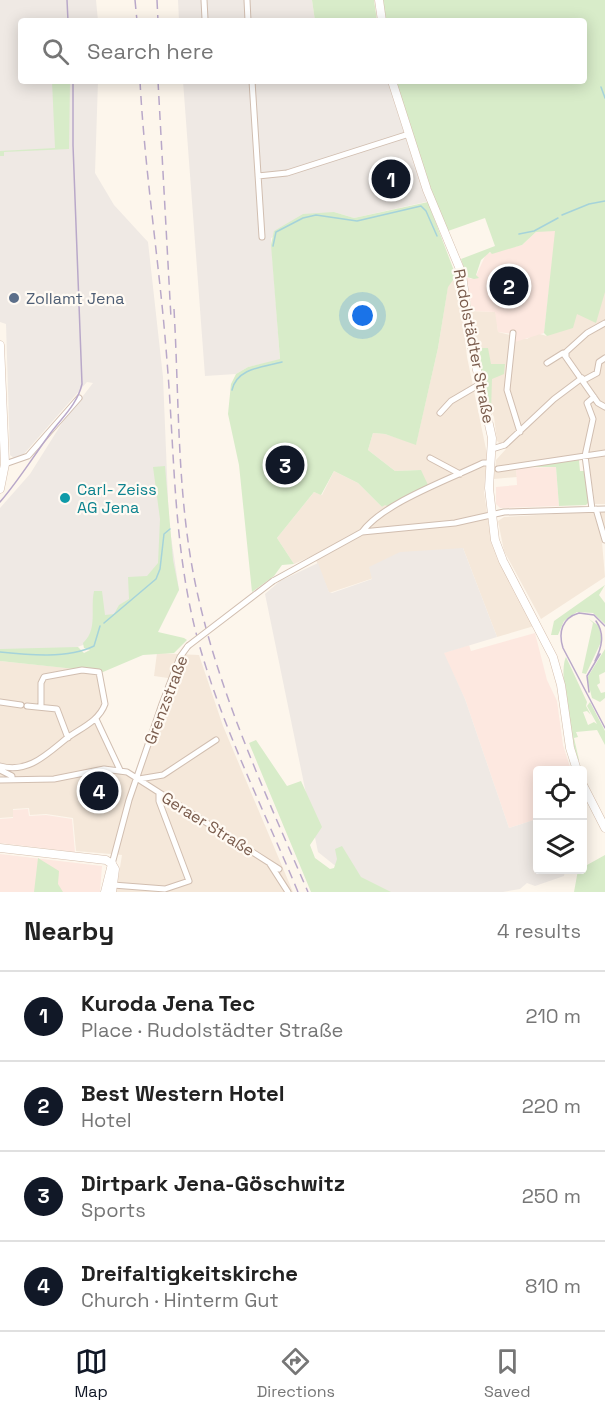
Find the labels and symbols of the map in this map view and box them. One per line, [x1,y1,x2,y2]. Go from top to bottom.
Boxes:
pin: 1 [372,156,410,201]
pin: 2 [490,264,528,308]
street label: Rudolstädter Straße [449,267,499,425]
place label: Zollamt Jena [26,288,124,309]
marker: Zollamt Jena [7,291,21,305]
your location [348,301,377,330]
pin: 3 [266,442,304,488]
place label: Carl- Zeiss AG Jena [77,479,157,518]
marker: Carl- Zeiss AG Jena [58,491,72,505]
street label: Grenzstraße [139,652,193,748]
pin: 4 [80,768,118,814]
street label: Geraer Straße [157,787,259,861]

